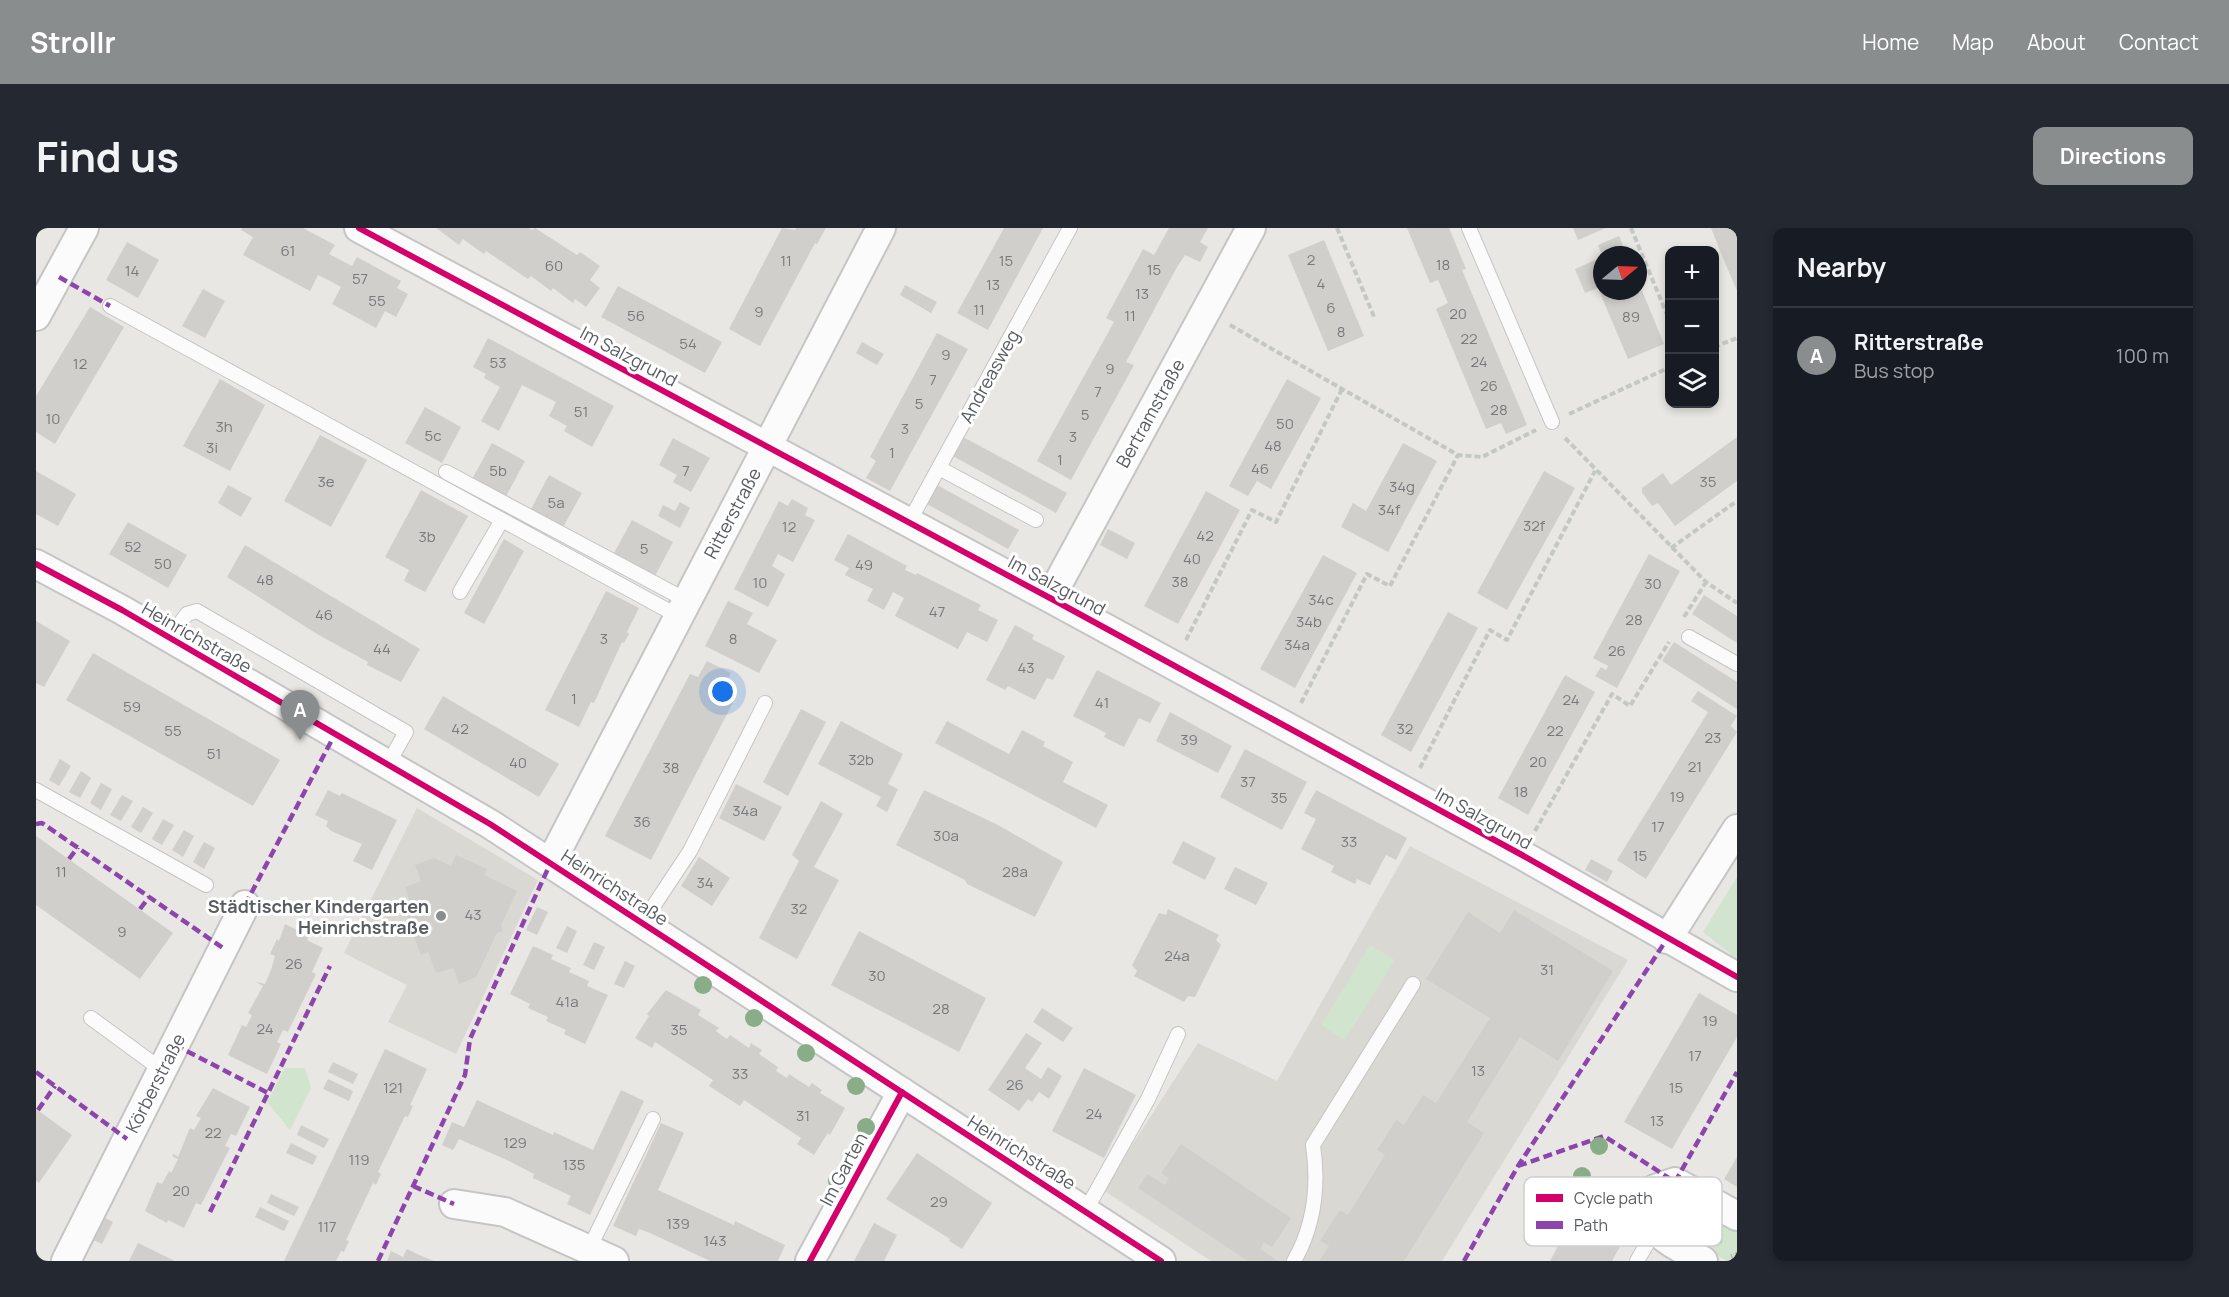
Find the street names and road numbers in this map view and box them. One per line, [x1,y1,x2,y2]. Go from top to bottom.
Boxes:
street label: Im Salzgrund [576,320,682,392]
street label: Andreasweg [954,325,1024,427]
street label: Bertramstraße [1110,354,1190,472]
street label: Ritterstraße [698,463,766,563]
street label: Im Salzgrund [1004,549,1110,621]
street label: Heinrichstraße [138,596,256,678]
street label: Im Salzgrund [1431,782,1537,854]
street label: Heinrichstraße [557,843,673,931]
street label: Körberstraße [120,1029,190,1137]
street label: Heinrichstraße [963,1109,1081,1195]
street label: Im Garten [814,1128,872,1210]

